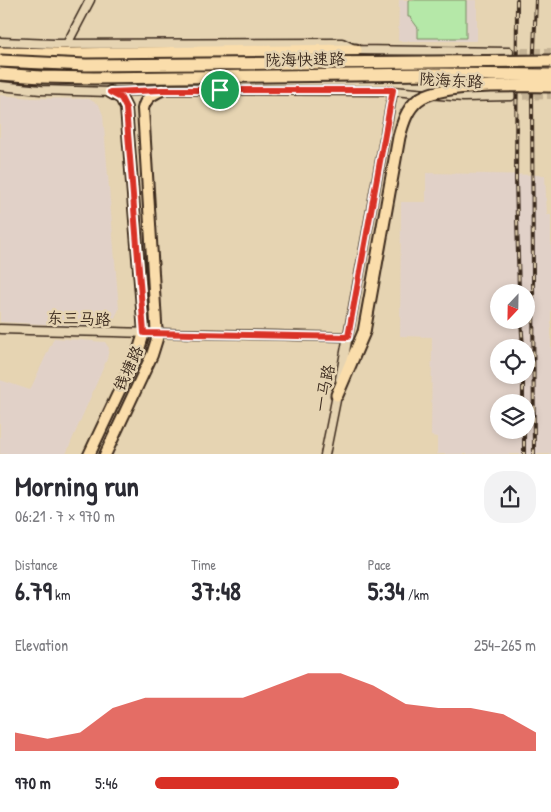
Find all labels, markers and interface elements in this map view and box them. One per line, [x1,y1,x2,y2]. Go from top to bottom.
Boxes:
street label: 陇海快速路 [265,47,345,71]
street label: 陇海东路 [418,67,484,93]
pin [199,69,241,111]
icon: arrive [206,76,234,104]
north arrow [490,284,535,329]
map controls [490,284,535,439]
street label: 东三马路 [47,306,111,330]
button: locate [490,339,535,384]
street label: 钱塘路 [108,342,148,394]
street label: 一马路 [309,362,339,414]
button: layers [490,394,535,439]
text: Morning run [15,467,139,505]
button: share [484,471,536,523]
text: 06:21 · 7 × 970 m [15,505,115,527]
text: Distance [15,555,58,574]
text: Time [191,555,216,574]
text: Pace [368,555,391,574]
text: 6.79 [15,574,52,608]
text: 37:48 [191,574,241,608]
text: 5:34 [368,574,405,608]
text: km [52,585,70,604]
text: /km [405,585,429,604]
text: Elevation [15,634,68,656]
text: 254–265 m [474,634,536,656]
text: 970 m [15,772,51,794]
text: 5:46 [95,772,118,794]

